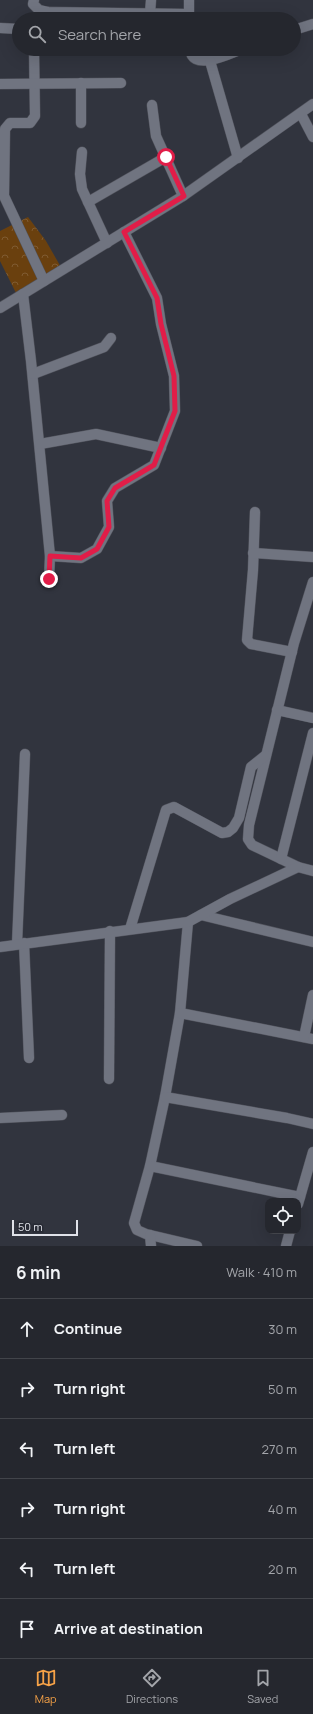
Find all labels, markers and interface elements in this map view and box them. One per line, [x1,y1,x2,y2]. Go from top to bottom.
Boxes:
search box [12,12,301,56]
icon: search [26,23,48,45]
text: Search here [58,24,141,45]
route start [157,148,175,166]
route end [40,570,58,588]
map controls [265,1198,301,1234]
button: locate [265,1198,301,1234]
scale bar [12,1218,78,1237]
text: 50 m [18,1219,43,1234]
text: 6 min [16,1261,61,1284]
text: Walk · 410 m [226,1263,297,1281]
icon: ahead [16,1318,38,1340]
text: Continue [54,1318,122,1339]
text: 30 m [268,1320,297,1338]
icon: right [16,1378,38,1400]
text: Turn right [54,1378,125,1399]
text: 50 m [268,1380,297,1398]
icon: left [16,1438,38,1460]
text: Turn left [54,1438,116,1459]
text: 270 m [262,1440,297,1458]
icon: right [16,1498,38,1520]
text: Turn right [54,1498,125,1519]
text: 40 m [268,1500,297,1518]
icon: left [16,1558,38,1580]
text: Turn left [54,1558,116,1579]
text: 20 m [268,1560,297,1578]
icon: arrive [16,1618,38,1640]
text: Arrive at destination [54,1618,203,1639]
tab: Map [35,1667,57,1706]
tab: Directions [126,1667,178,1706]
tab: Saved [247,1667,278,1706]

